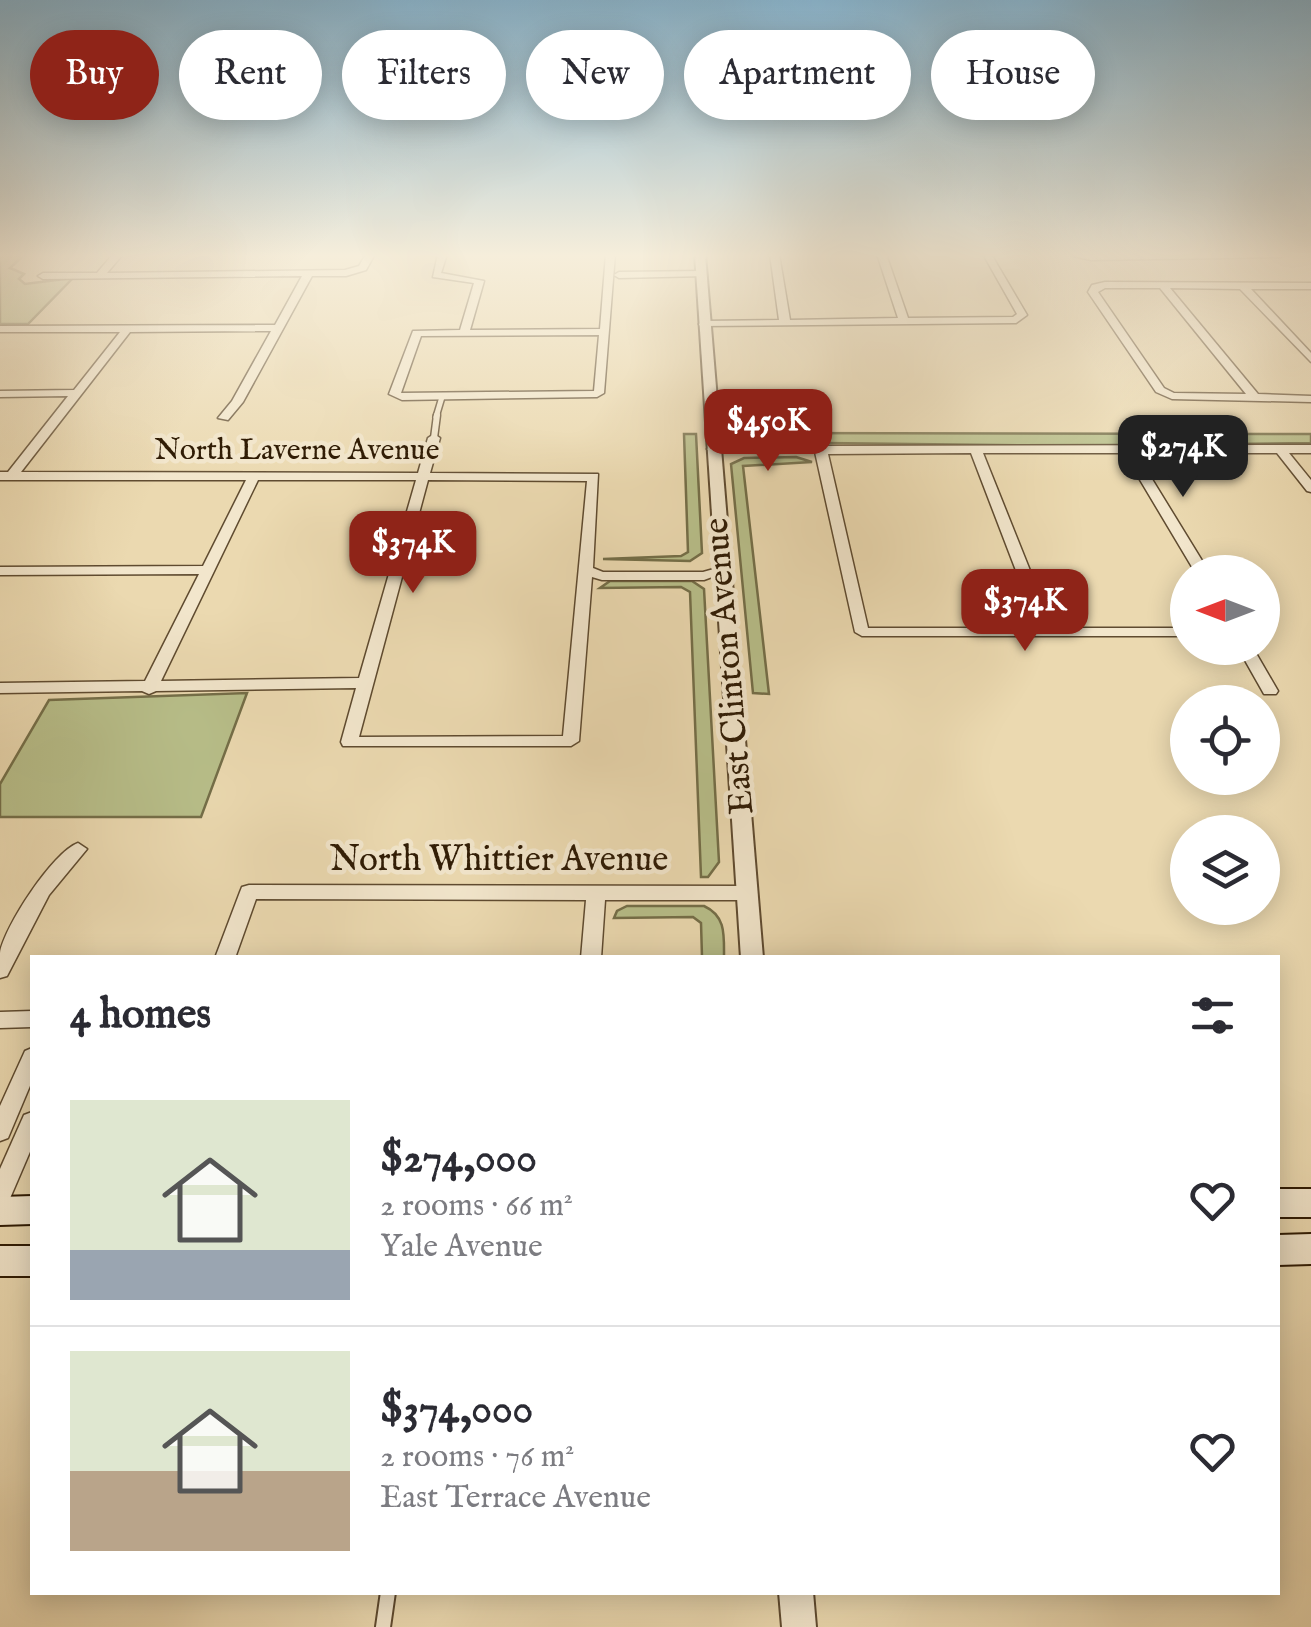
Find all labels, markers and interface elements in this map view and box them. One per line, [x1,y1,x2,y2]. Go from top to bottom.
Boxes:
chip: Buy [30,30,159,120]
chip: Rent [179,30,322,120]
chip: Filters [342,30,506,120]
chip: New [526,30,664,120]
chip: Apartment [684,30,911,120]
chip: House [931,30,1095,120]
pin: $450K [698,389,838,474]
text: $450K [726,401,810,442]
pin: $274K [1113,415,1253,500]
text: $274K [1140,427,1226,468]
street label: North Laverne Avenue [155,432,439,470]
pin: $374K [343,511,483,596]
street label: East Clinton Avenue [695,516,765,816]
text: $374K [371,523,455,564]
north arrow [1170,555,1280,665]
map controls [1170,555,1280,925]
pin: $374K [955,569,1095,654]
text: $374K [983,581,1067,622]
button: locate [1170,685,1280,795]
button: layers [1170,815,1280,925]
street label: North Whittier Avenue [330,838,668,883]
icon: filters [1185,988,1240,1043]
text: 4 homes [70,989,211,1042]
text: $274,000 [380,1133,537,1186]
icon: home [150,1140,270,1260]
icon: heart [1185,1173,1240,1228]
text: 2 rooms · 66 m² [380,1186,573,1227]
text: Yale Avenue [380,1227,543,1268]
text: $374,000 [380,1384,533,1437]
icon: home [150,1391,270,1511]
icon: heart [1185,1424,1240,1479]
text: 2 rooms · 76 m² [380,1437,574,1478]
text: East Terrace Avenue [380,1478,651,1519]

